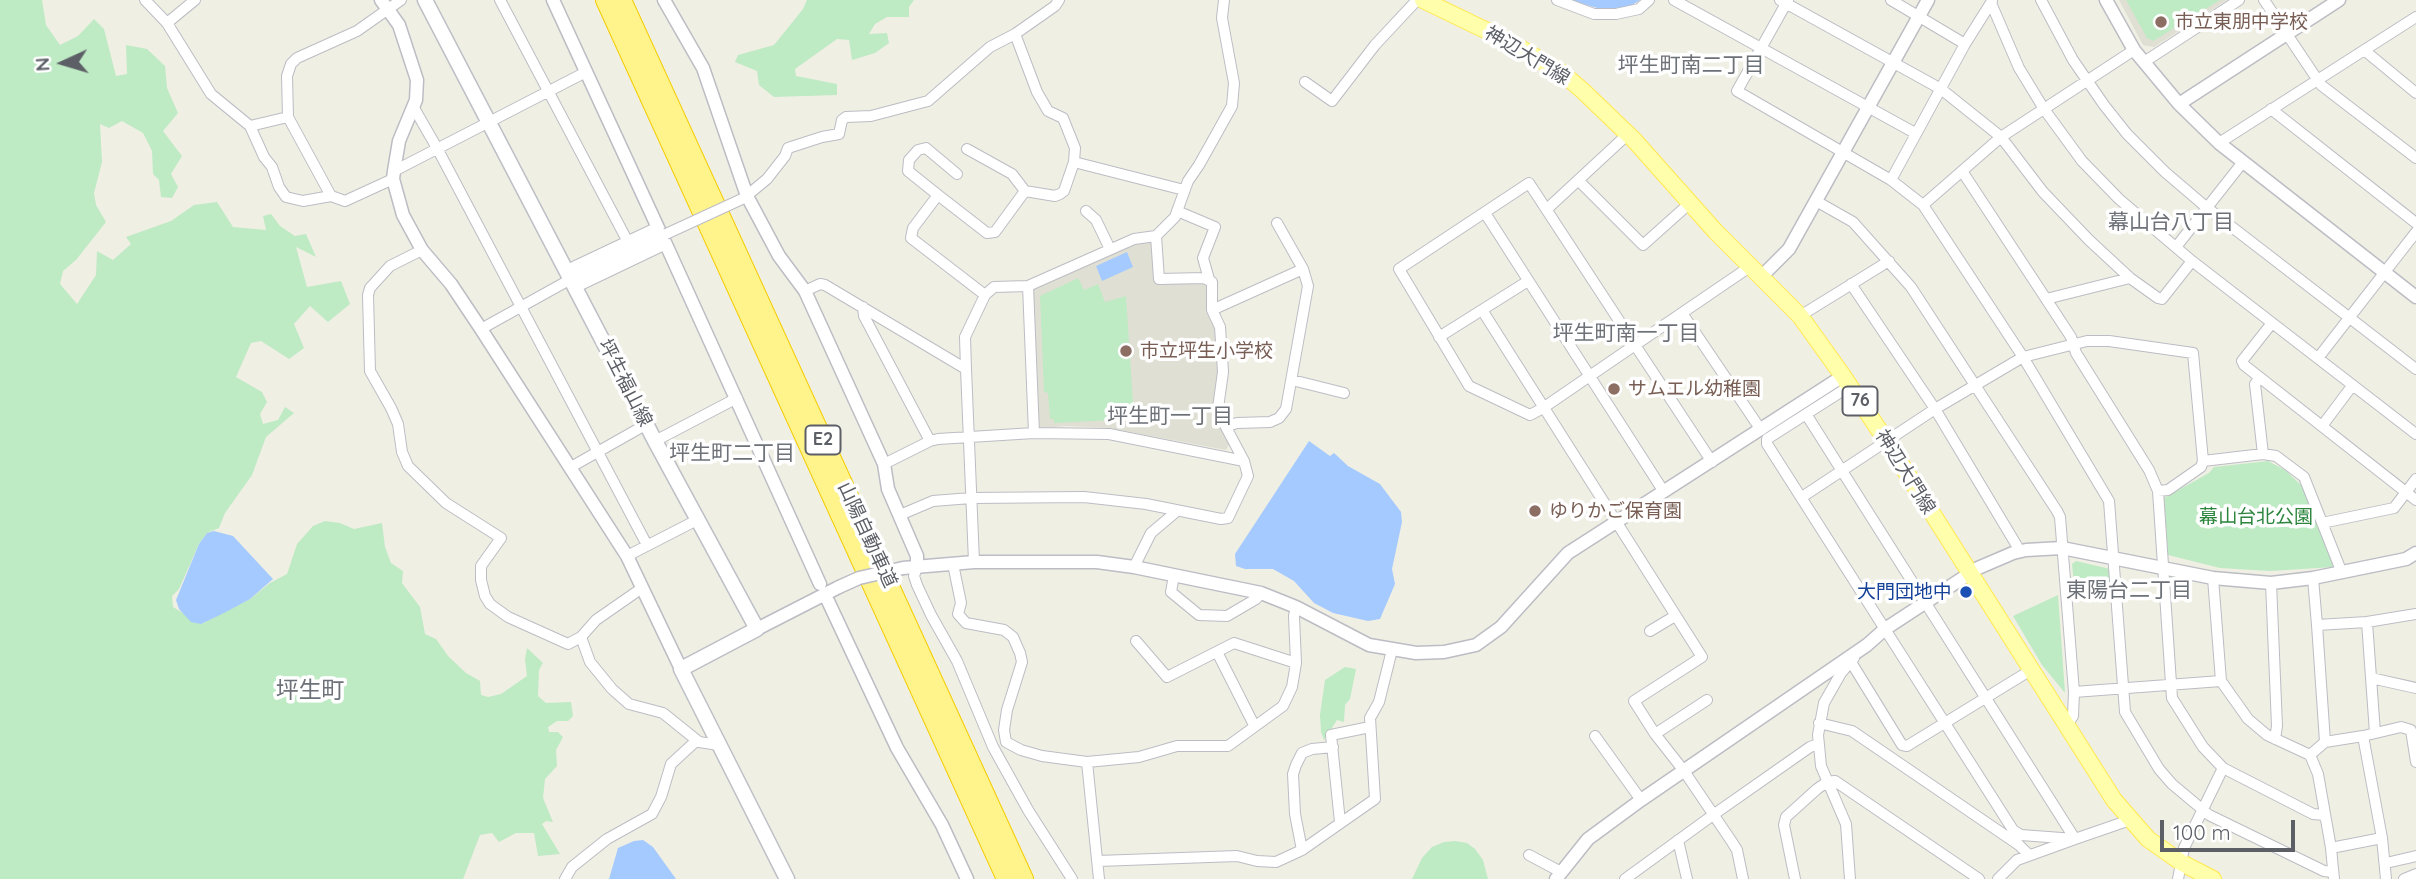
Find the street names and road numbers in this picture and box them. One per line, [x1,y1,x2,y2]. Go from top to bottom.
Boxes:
street label: 神辺大門線 [1480,22,1574,90]
street label: 坪生福山線 [593,336,657,430]
road number: 76 [1842,386,1878,416]
road number: E2 [806,426,840,454]
street label: 神辺大門線 [1870,426,1940,518]
street label: 山陽自動車道 [833,479,901,591]

